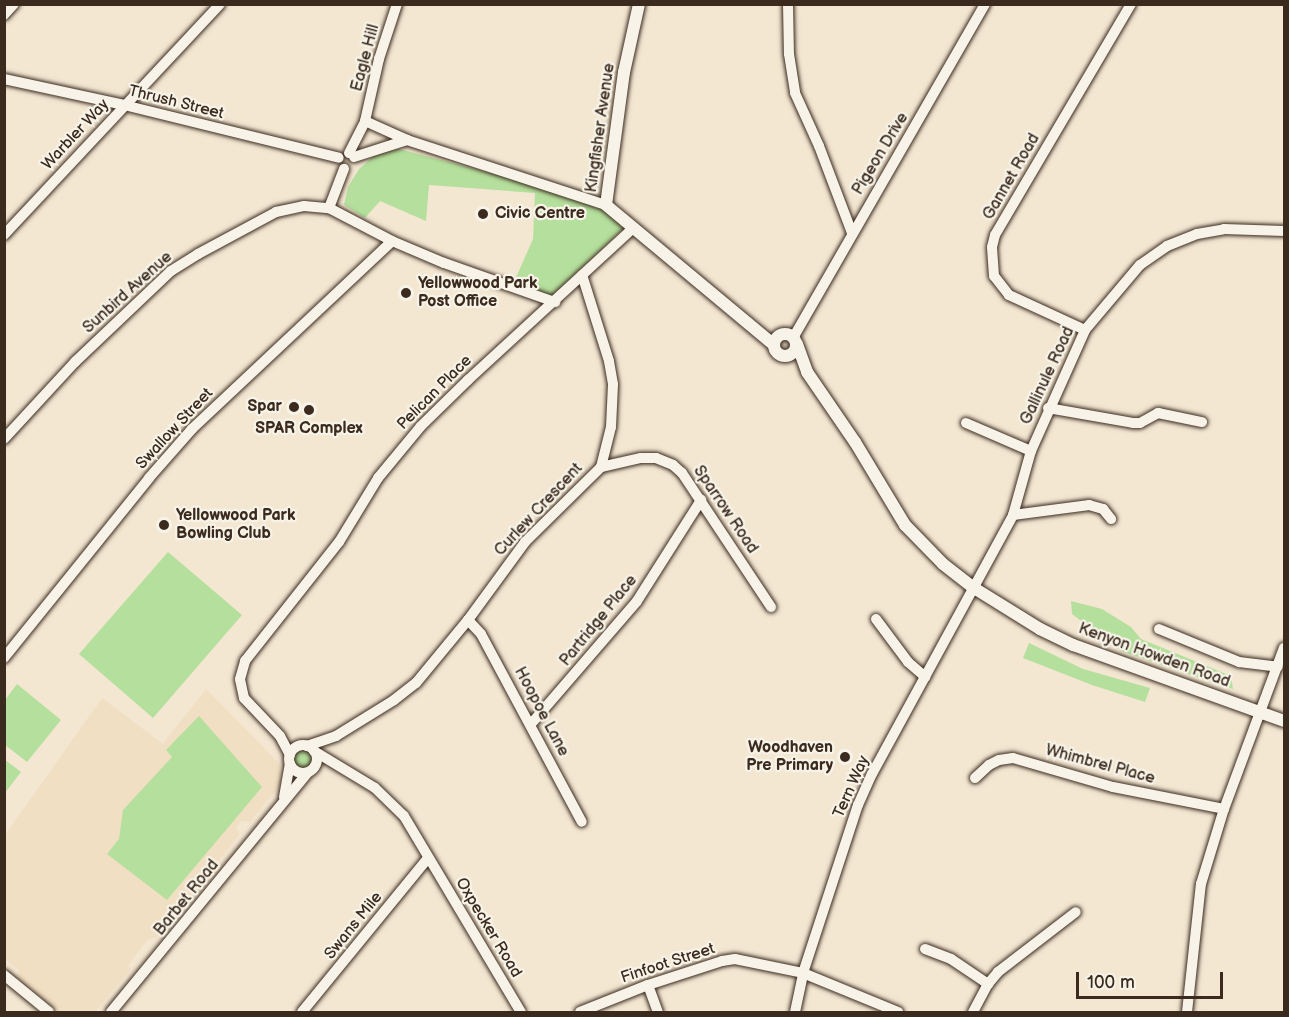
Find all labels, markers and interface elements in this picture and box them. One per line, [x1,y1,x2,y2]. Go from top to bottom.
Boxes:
street label: Eagle Hill [348,22,384,94]
street label: Kingfisher Avenue [582,62,620,194]
street label: Thrush Street [126,82,226,124]
street label: Warbler Way [38,95,114,175]
street label: Pigeon Drive [849,109,913,199]
street label: Gannet Road [980,130,1044,224]
place label: Civic Centre [495,204,585,224]
marker: Civic Centre [476,207,490,221]
street label: Sunbird Avenue [80,248,176,338]
place label: Yellowwood Park Post Office [418,274,537,312]
marker: Yellowwood Park Post Office [399,286,413,300]
street label: Gallinule Road [1017,324,1079,428]
street label: Pelican Place [394,352,476,434]
street label: Swallow Street [132,384,218,474]
place label: Spar [248,397,282,417]
marker: Spar [287,400,301,414]
marker: SPAR Complex [302,403,316,417]
place label: SPAR Complex [255,419,363,439]
street label: Curlew Crescent [491,459,587,561]
street label: Sparrow Road [689,462,761,558]
place label: Yellowwood Park Bowling Club [176,506,295,544]
marker: Yellowwood Park Bowling Club [157,518,171,532]
street label: Partridge Place [556,572,642,670]
street label: Kenyon Howden Road [1076,620,1232,692]
street label: Hoopoe Lane [509,664,573,760]
place label: Woodhaven Pre Primary [746,738,833,776]
street label: Whimbrel Place [1043,741,1157,789]
marker: Woodhaven Pre Primary [838,750,852,764]
street label: Tern Way [830,753,874,821]
street label: Barbet Road [151,856,223,940]
street label: Oxpecker Road [451,875,525,981]
street label: Swans Mile [321,888,387,964]
street label: Finfoot Street [618,940,718,988]
scale bar [1079,960,1226,998]
text: 100 m [1087,972,1135,993]

